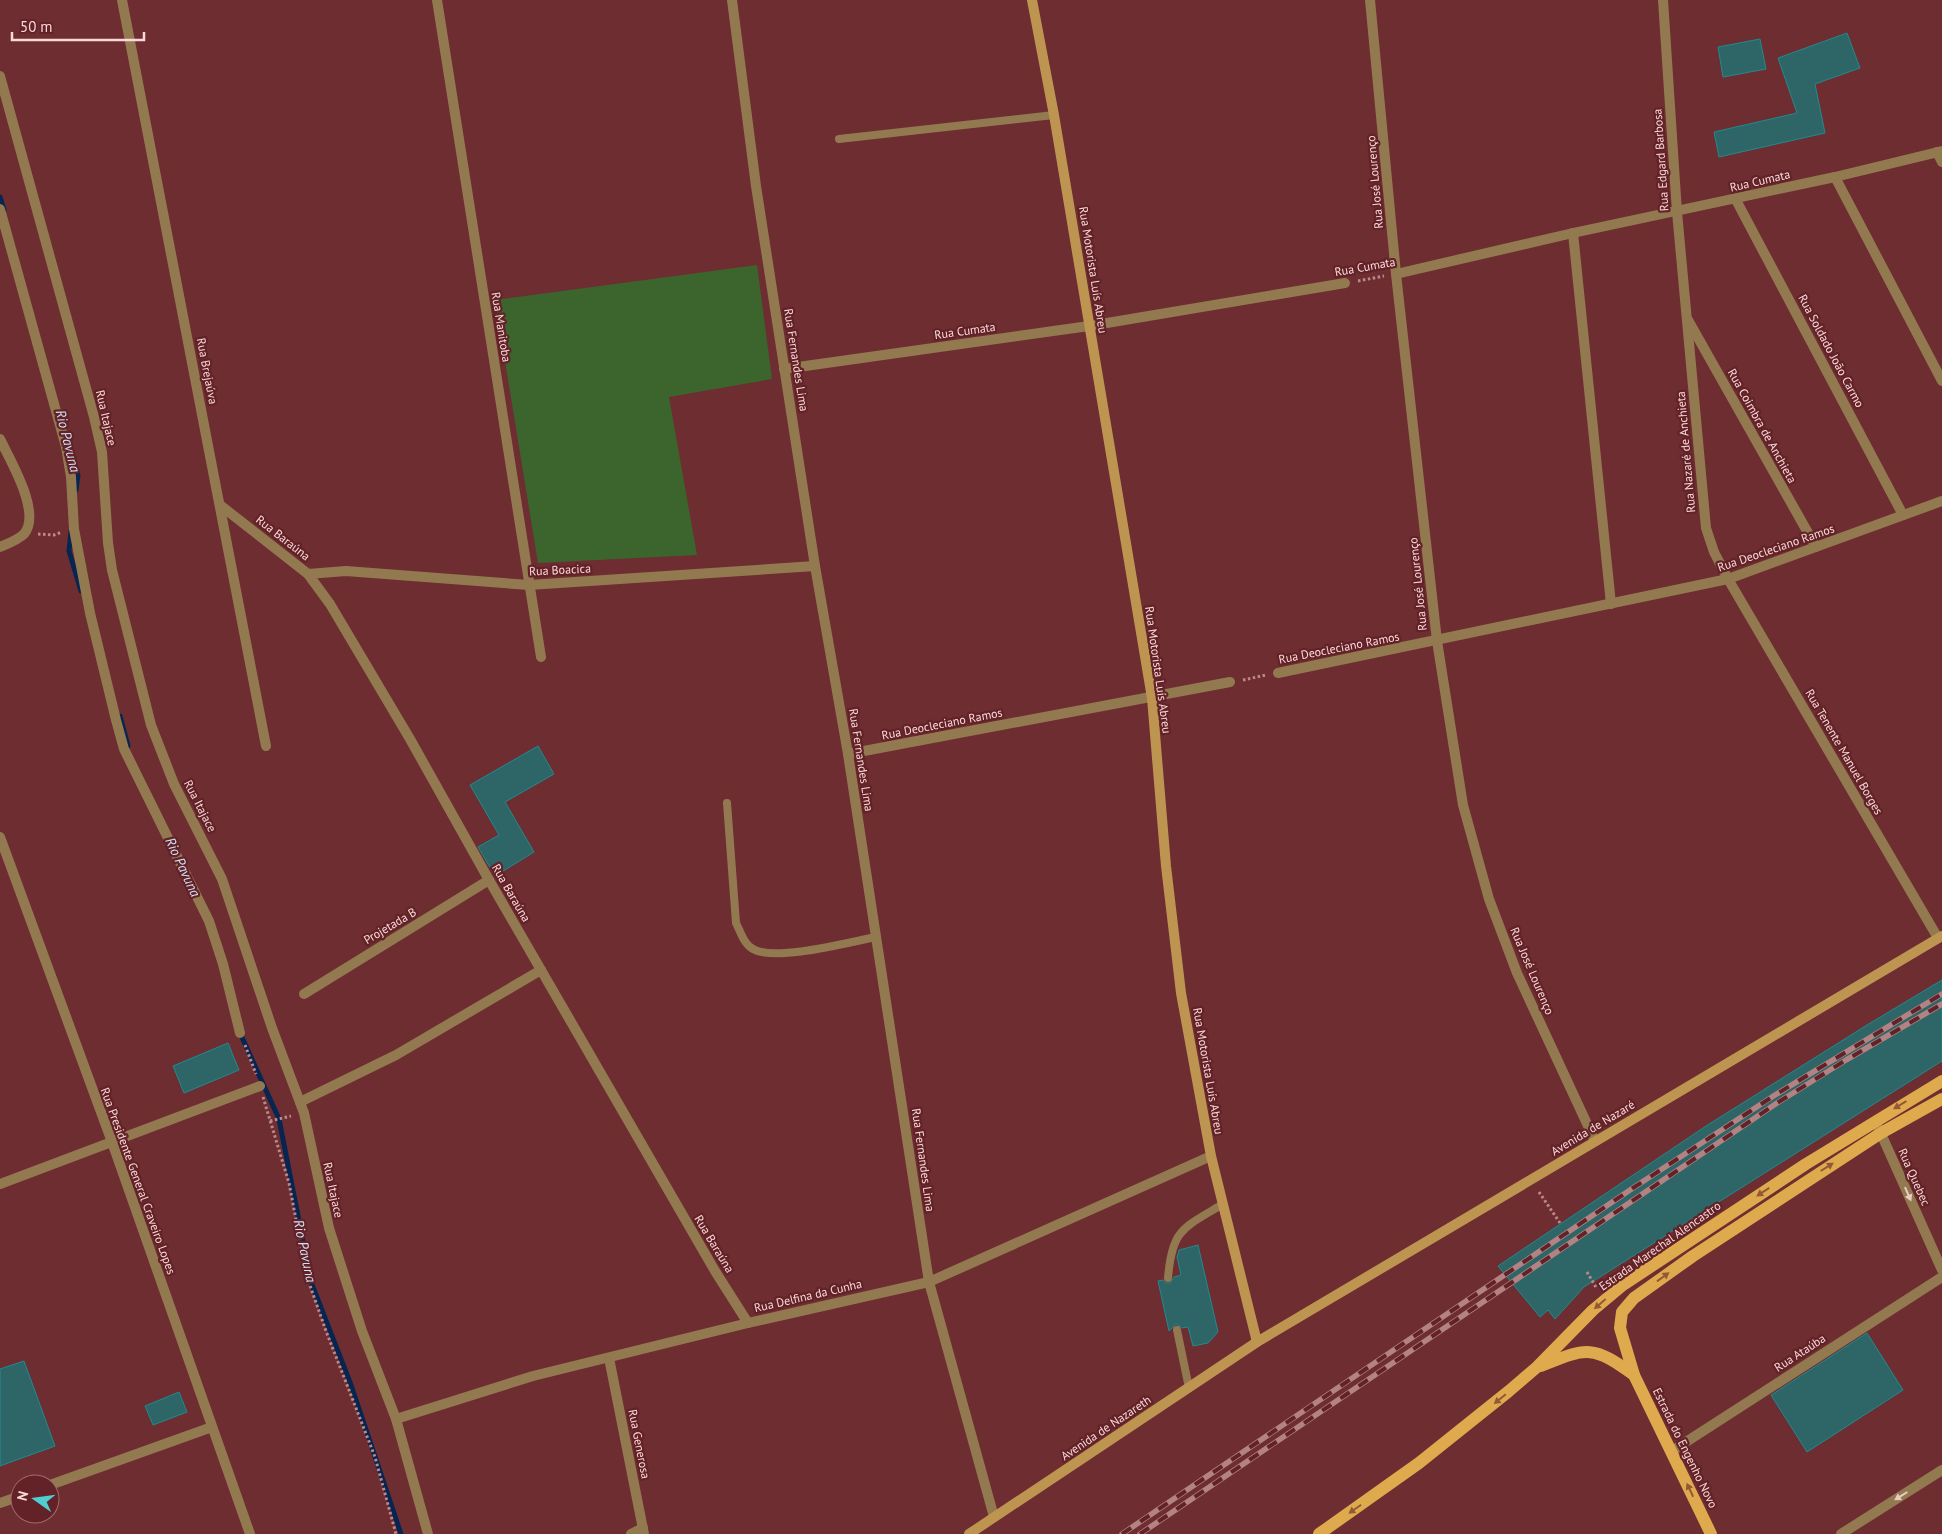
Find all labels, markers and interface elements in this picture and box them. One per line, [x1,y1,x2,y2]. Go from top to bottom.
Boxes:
scale bar [12,10,145,42]
text: 50 m [20,17,53,36]
street label: Rua Edgard Barbosa [1649,108,1672,212]
street label: Rua José Lourenço [1363,135,1386,229]
street label: Rua Cumata [1728,166,1792,195]
street label: Rua Motorista Luís Abreu [1076,205,1111,334]
street label: Rua Cumata [1333,254,1397,279]
street label: Rua Manitoba [489,291,514,363]
street label: Rua Soldado João Carmo [1795,292,1868,410]
street label: Rua Fernandes Lima [781,307,812,413]
street label: Rua Cumata [933,319,996,342]
street label: Rua Brejaúva [194,336,221,405]
street label: Rua Coimbra de Anchieta [1725,366,1800,486]
street label: Rua Itajace [93,389,120,447]
street label: Rua Nazaré de Anchieta [1673,391,1698,513]
water label: Rio Pavuna [52,408,84,474]
street label: Rua Baraúna [253,512,313,563]
street label: Rua Deocleciano Ramos [1715,520,1836,575]
street label: Rua José Lourenço [1405,537,1430,631]
street label: Rua Boacica [529,560,591,579]
street label: Rua Motorista Luís Abreu [1142,605,1175,734]
street label: Rua Deocleciano Ramos [1277,628,1401,667]
street label: Rua Tenente Manuel Borges [1802,686,1887,817]
street label: Rua Deocleciano Ramos [880,704,1004,743]
street label: Rua Fernandes Lima [846,707,877,813]
street label: Rua Itajace [181,777,220,834]
water label: Rio Pavuna [161,834,205,900]
street label: Rua Baraúna [489,861,534,925]
street label: Projetada B [361,904,419,947]
street label: Rua José Lourenço [1507,925,1558,1017]
street label: Rua Motorista Luís Abreu [1190,1006,1227,1135]
street label: Rua Presidente General Craveiro Lopes [98,1085,179,1276]
street label: Avenida de Nazaré [1548,1097,1637,1158]
one-way arrow [1894,1101,1907,1110]
street label: Rua Fernandes Lima [909,1107,938,1213]
street label: Rua Quebec [1895,1146,1934,1208]
street label: Rua Itajace [320,1161,347,1219]
one-way arrow [1820,1163,1833,1172]
one-way arrow [1905,1187,1913,1201]
one-way arrow [1756,1188,1770,1197]
street label: Estrada Marechal Alencastro [1596,1198,1723,1293]
street label: Rua Baraúna [691,1212,738,1275]
water label: Rio Pavuna [290,1218,320,1284]
one-way arrow [1656,1272,1670,1282]
street label: Rua Delfina da Cunha [753,1276,863,1315]
one-way arrow [1594,1298,1606,1309]
street label: Rua Ataúba [1771,1330,1828,1375]
street label: Estrada do Engenho Novo [1650,1385,1721,1510]
street label: Avenida de Nazareth [1058,1392,1154,1463]
one-way arrow [1494,1393,1507,1404]
street label: Rua Generosa [625,1408,654,1480]
north arrow [10,1474,60,1524]
one-way arrow [1686,1483,1694,1497]
text: N [13,1489,32,1502]
one-way arrow [1894,1491,1907,1501]
one-way arrow [1348,1504,1362,1514]

